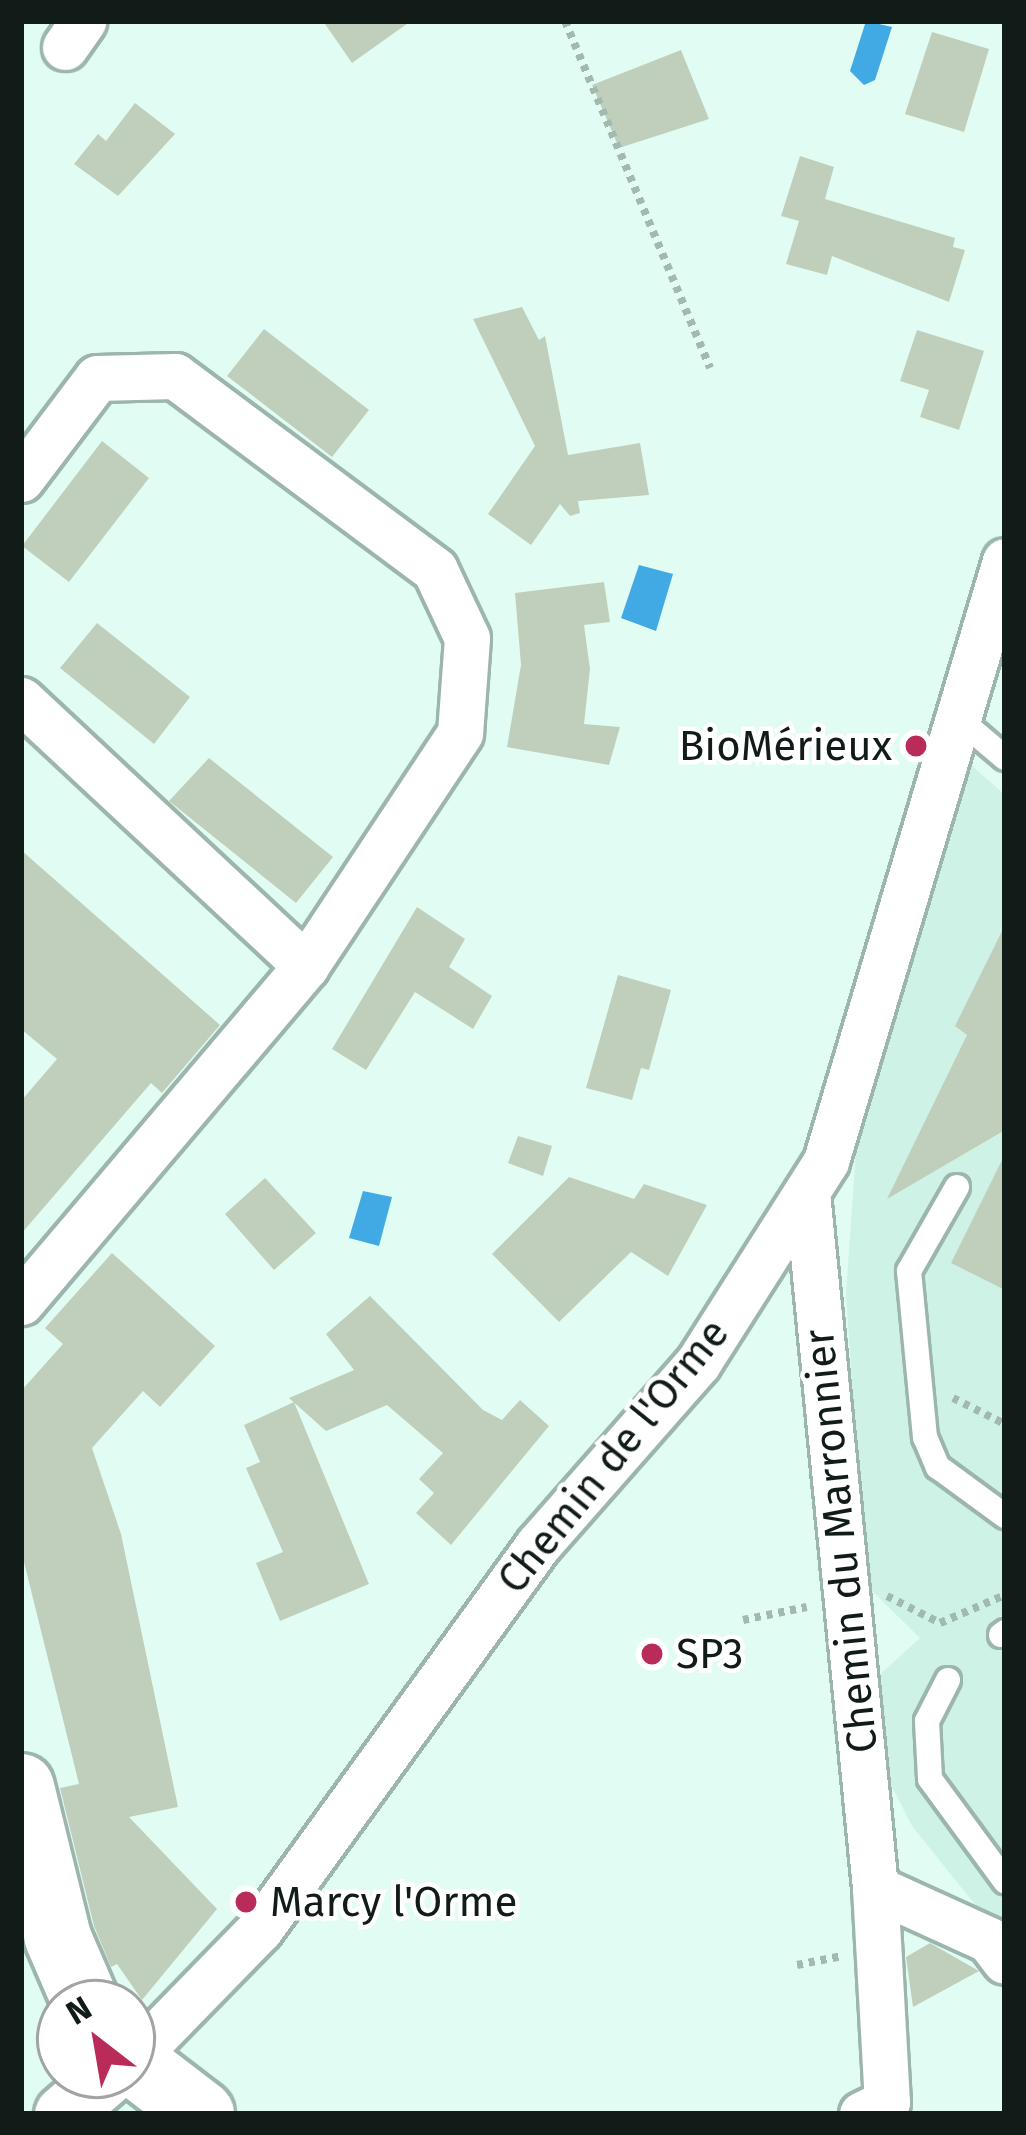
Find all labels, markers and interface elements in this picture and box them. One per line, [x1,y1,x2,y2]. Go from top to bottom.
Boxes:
place label: BioMérieux [679,721,892,771]
marker: BioMérieux [903,733,929,759]
street label: Chemin de l'Orme [487,1309,739,1603]
street label: Chemin du Marronnier [794,1326,888,1756]
place label: SP3 [676,1629,743,1679]
marker: SP3 [639,1641,665,1667]
place label: Marcy l'Orme [270,1877,517,1927]
marker: Marcy l'Orme [233,1889,259,1915]
north arrow [36,1979,156,2099]
text: N [59,1988,99,2033]

